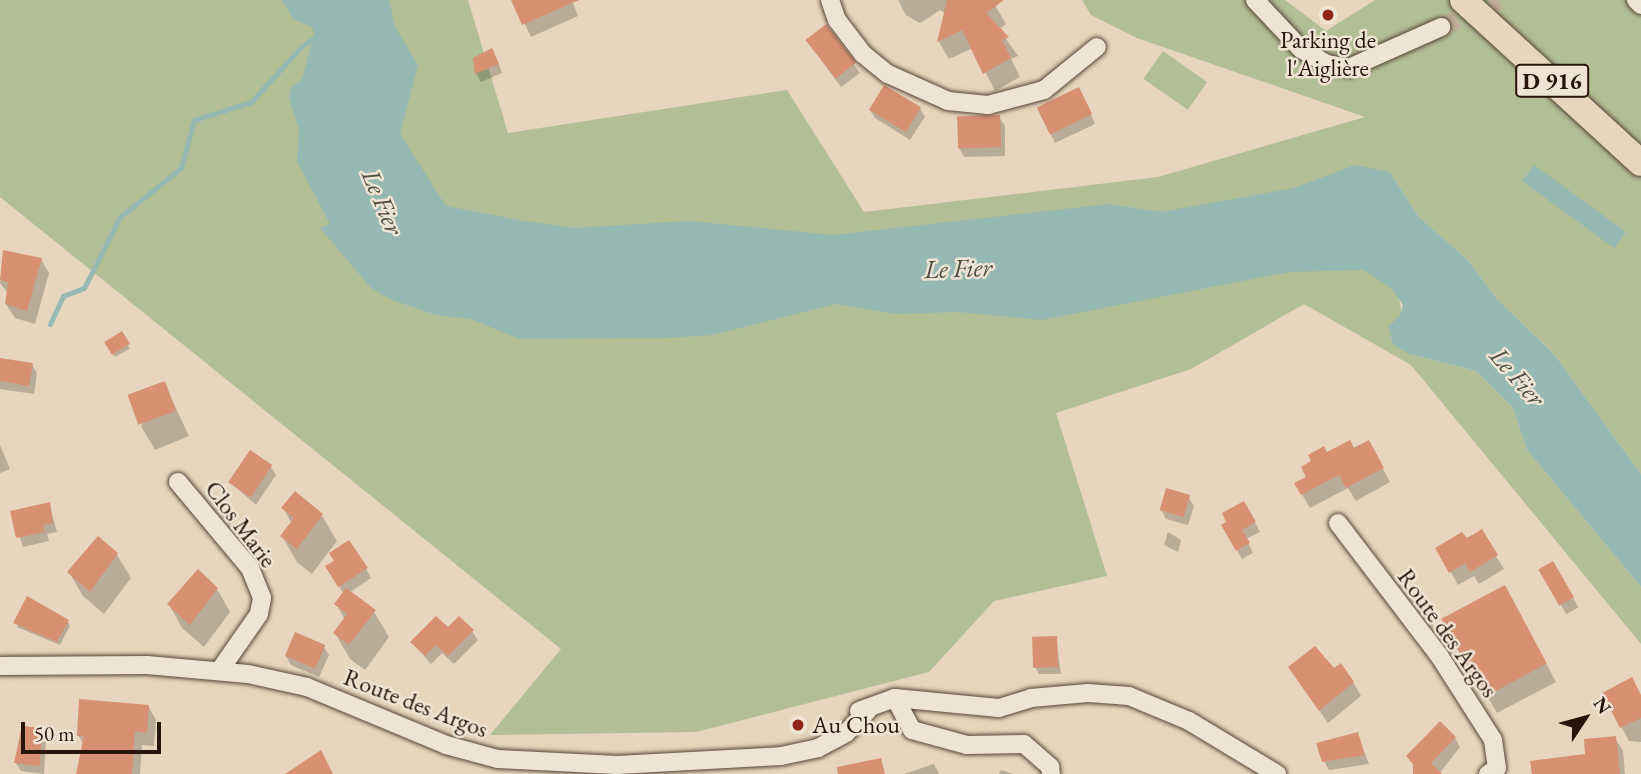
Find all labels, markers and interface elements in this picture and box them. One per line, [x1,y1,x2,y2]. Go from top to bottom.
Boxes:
marker: Parking de l'Aiglière [1320,7,1336,23]
place label: Parking de l'Aiglière [1280,26,1376,82]
road number: D 916 [1514,61,1590,100]
water label: Le Fier [354,164,410,240]
water label: Le Fier [923,252,993,286]
water label: Le Fier [1483,341,1551,413]
street label: Clos Marie [199,475,283,573]
street label: Route des Argos [1392,563,1504,703]
street label: Route des Argos [340,662,492,744]
north arrow [1550,683,1620,753]
text: N [1588,692,1617,719]
scale bar [24,708,164,752]
place label: Au Chou [812,711,900,739]
marker: Au Chou [790,717,806,733]
text: 50 m [34,720,75,747]

